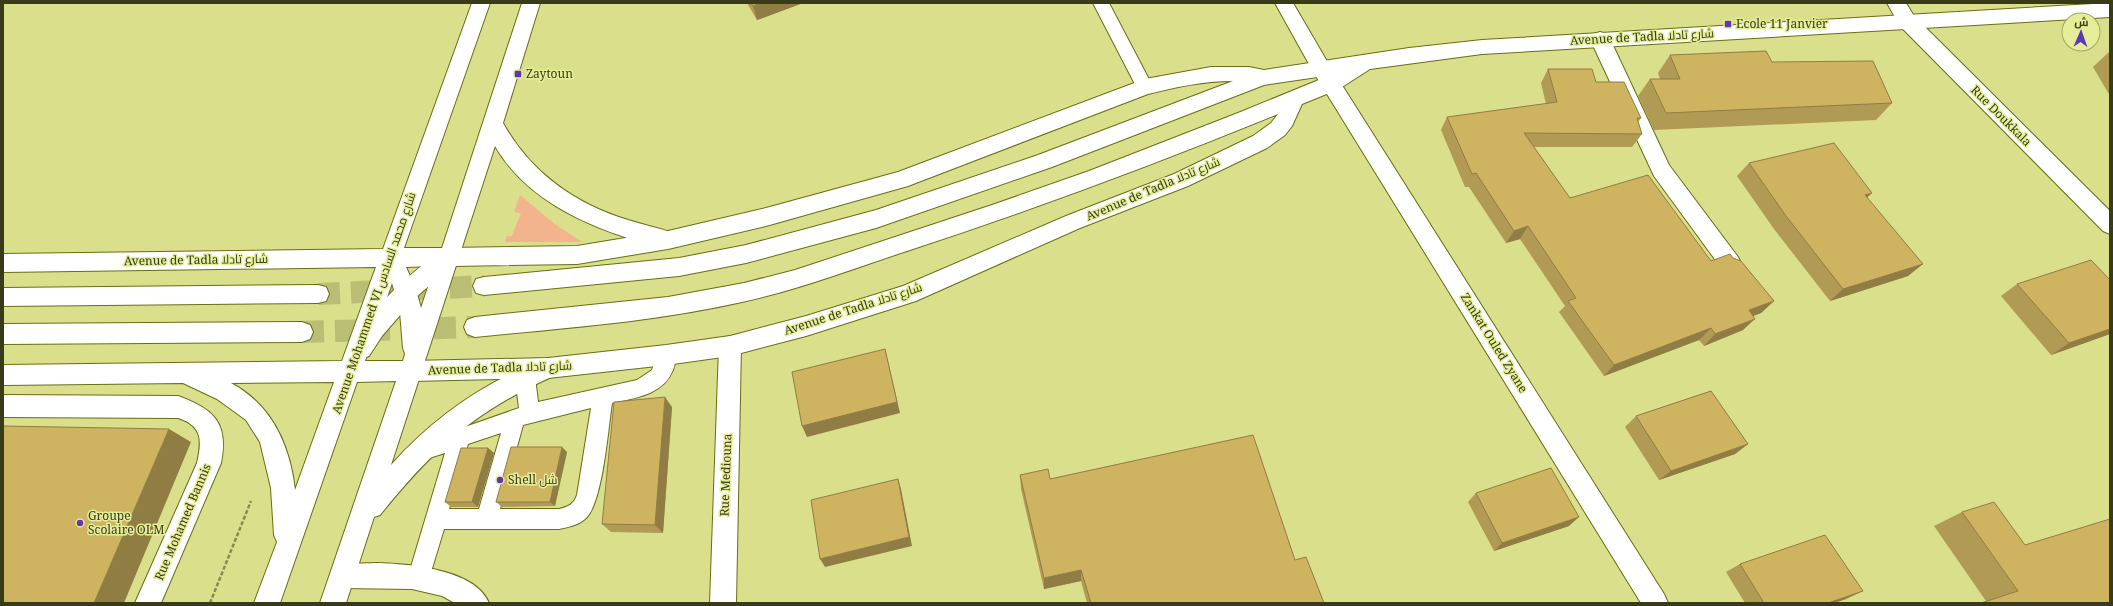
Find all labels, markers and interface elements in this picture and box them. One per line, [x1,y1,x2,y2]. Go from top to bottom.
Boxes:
north arrow [2061,12,2101,52]
text: ش [2074,14,2089,29]
place label: Ecole 11 Janvier [1736,15,1828,32]
marker: Ecole 11 Janvier [1723,19,1733,29]
street label: Avenue de Tadla شارع تادلا [1569,24,1715,49]
place label: Zaytoun [526,65,573,82]
marker: Zaytoun [513,69,523,79]
street label: Rue Doukkala [1967,82,2036,150]
street label: Avenue de Tadla شارع تادلا [1083,153,1223,225]
street label: Avenue Mohammed VI شارع محمد السادس [327,190,420,416]
street label: Avenue de Tadla شارع تادلا [124,250,268,269]
street label: Avenue de Tadla شارع تادلا [782,278,924,339]
street label: Zankat Ouled Zyane [1457,290,1532,396]
street label: Avenue de Tadla شارع تادلا [428,356,572,379]
street label: Rue Mediouna [716,433,735,517]
street label: Rue Mohamed Bannis [150,461,215,583]
place label: Shell شل [508,471,558,488]
marker: Shell شل [495,475,505,485]
place label: Groupe Scolaire OLM [88,507,165,538]
marker: Groupe Scolaire OLM [75,518,85,528]

